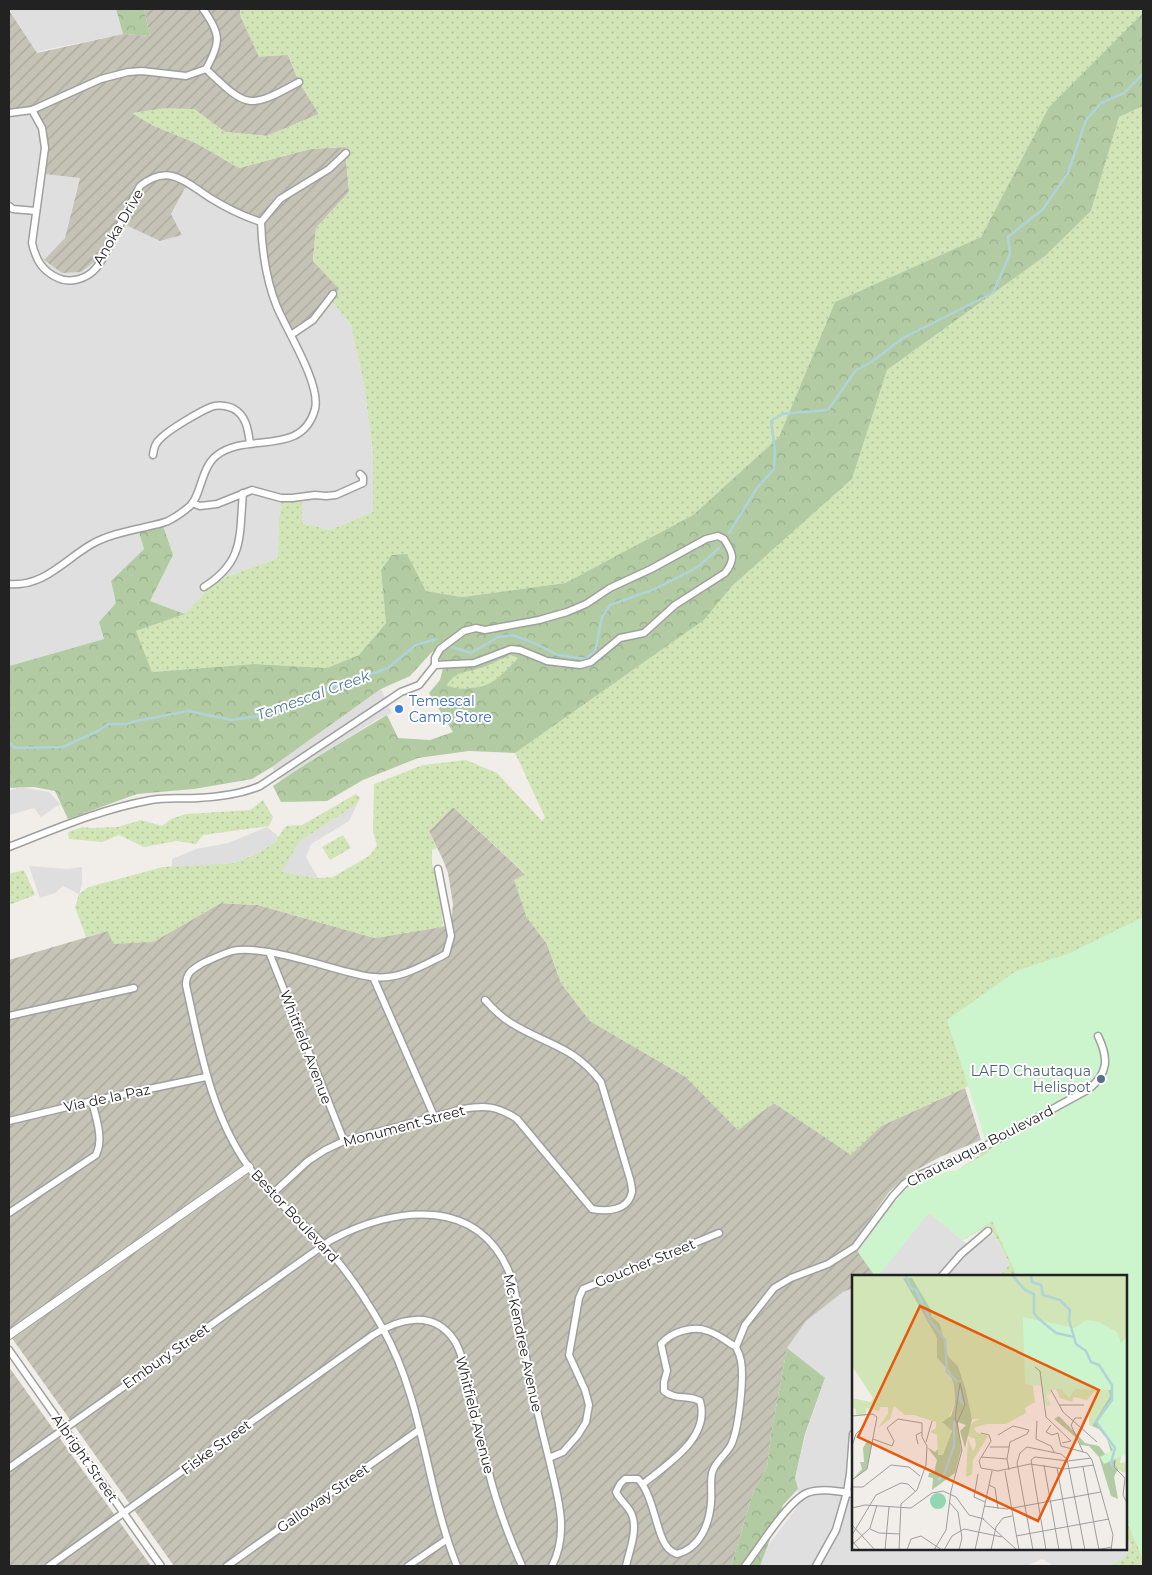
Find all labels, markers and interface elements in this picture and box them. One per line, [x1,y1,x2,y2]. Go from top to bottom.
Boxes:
street label: Anoka Drive [89,186,147,268]
water label: Temescal Creek [254,665,373,724]
place label: Temescal Camp Store [409,692,492,726]
marker: Temescal Camp Store [393,703,405,715]
street label: Whitfield Avenue [276,987,336,1107]
place label: LAFD Chautaqua Helispot [971,1062,1091,1096]
marker: LAFD Chautaqua Helispot [1095,1073,1107,1085]
street label: Via de la Paz [62,1080,152,1116]
street label: Monument Street [341,1101,467,1151]
street label: Chautauqua Boulevard [904,1101,1056,1191]
street label: Bestor Boulevard [247,1166,343,1266]
street label: Goucher Street [592,1235,698,1291]
street label: Mc Kendree Avenue [500,1272,546,1414]
inset map [852,1275,1127,1550]
street label: Embury Street [119,1319,213,1393]
street label: Whitfield Avenue [452,1354,498,1476]
street label: Albright Street [48,1411,122,1506]
street label: Fiske Street [178,1415,255,1478]
street label: Galloway Street [273,1459,373,1537]

